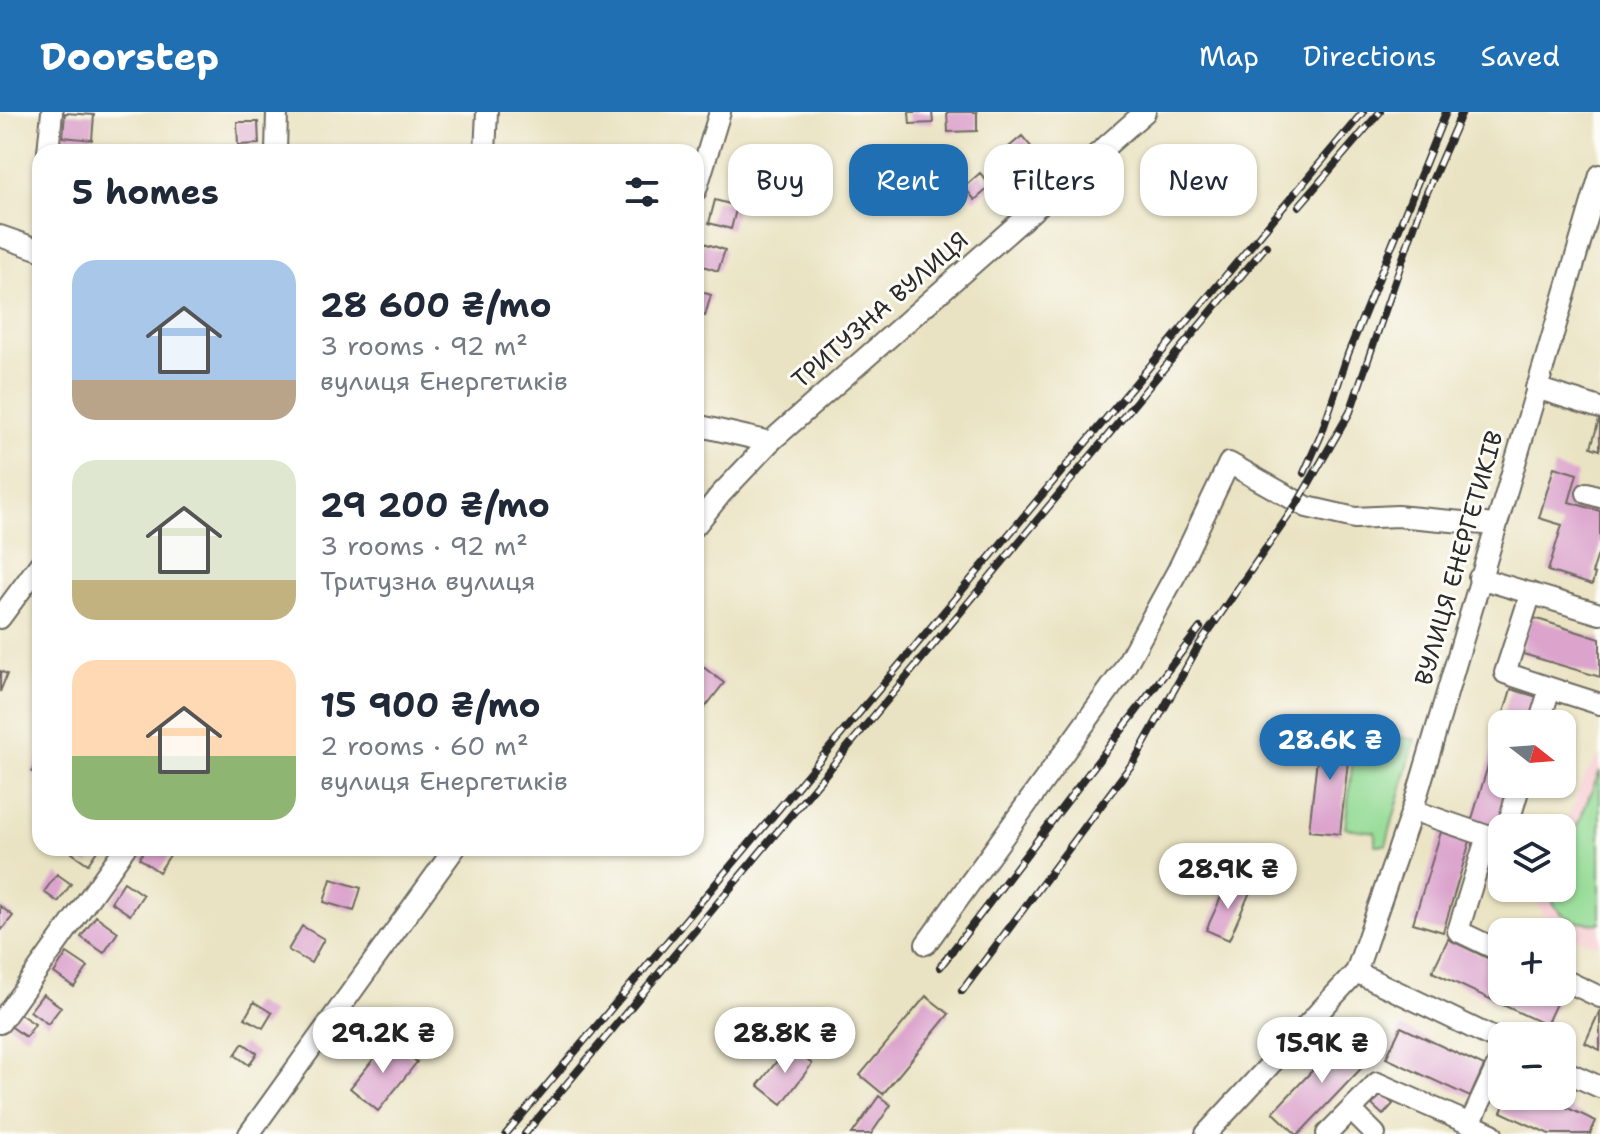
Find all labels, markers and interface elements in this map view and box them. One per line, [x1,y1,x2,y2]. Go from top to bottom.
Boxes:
text: Doorstep [40,31,219,82]
text: Map [1199,37,1259,75]
text: Directions [1303,37,1437,75]
text: Saved [1481,37,1560,75]
chip: Buy [728,144,833,216]
chip: Rent [849,144,968,216]
chip: Filters [984,144,1124,216]
chip: New [1140,144,1257,216]
text: 5 homes [72,169,219,215]
icon: filters [620,170,664,214]
street label: ТРИТУЗНА ВУЛИЦЯ [785,224,975,396]
text: 28 600 ₴/mo [320,282,552,328]
icon: home [136,292,232,388]
text: 3 rooms · 92 m² [320,328,528,363]
text: вулиця Енергетиків [320,363,568,398]
street label: ВУЛИЦЯ ЕНЕРГЕТИКІВ [1407,427,1511,689]
text: 29 200 ₴/mo [320,482,550,528]
icon: home [136,492,232,588]
text: 3 rooms · 92 m² [320,528,528,563]
text: Тритузна вулиця [320,563,536,598]
text: 15 900 ₴/mo [320,682,541,728]
icon: home [136,692,232,788]
north arrow [1488,710,1576,798]
map controls [1488,710,1576,1110]
pin: 28.6K ₴ [1256,714,1404,782]
text: 28.6K ₴ [1278,722,1383,757]
text: 2 rooms · 60 m² [320,728,529,763]
text: вулиця Енергетиків [320,763,568,798]
button: layers [1488,814,1576,902]
pin: 28.9K ₴ [1154,843,1302,911]
text: 28.9K ₴ [1177,851,1279,886]
button: + [1488,918,1576,1006]
pin: 29.2K ₴ [309,1007,457,1075]
pin: 28.8K ₴ [711,1007,859,1075]
text: 29.2K ₴ [331,1015,435,1050]
text: 28.8K ₴ [732,1015,838,1050]
pin: 15.9K ₴ [1248,1017,1396,1085]
button: − [1488,1022,1576,1110]
text: 15.9K ₴ [1275,1025,1369,1060]

